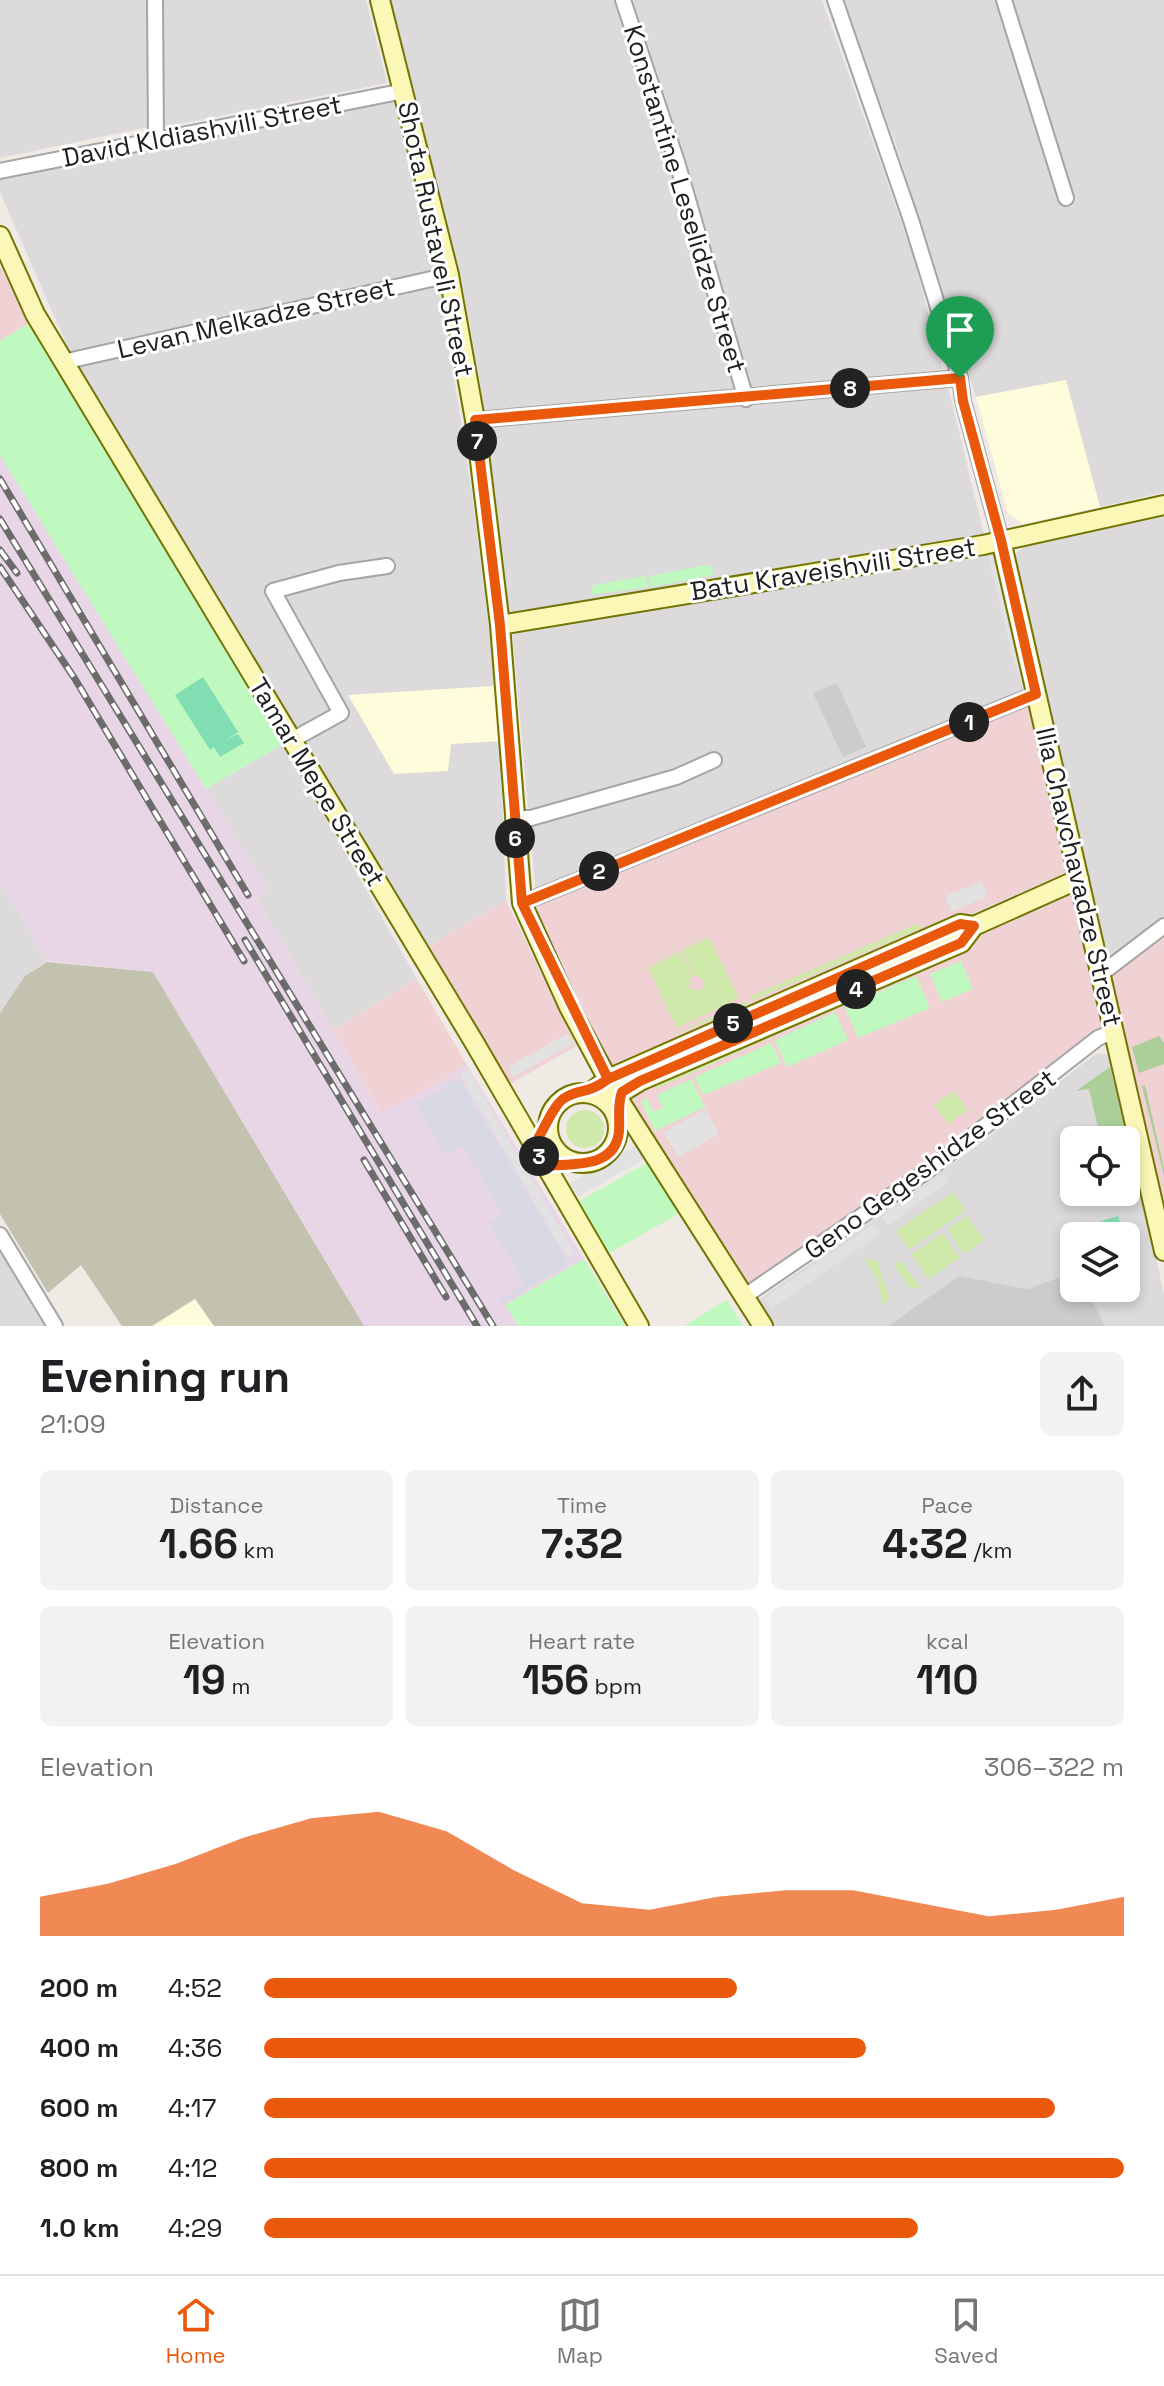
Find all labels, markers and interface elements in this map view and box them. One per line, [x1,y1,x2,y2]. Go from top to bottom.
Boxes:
street label: Konstantine Leselidze Street [616,21,754,377]
street label: David Kldiashvili Street [59,87,345,175]
street label: Shota Rustaveli Street [390,98,482,380]
street label: Levan Melkadze Street [114,269,398,367]
pin [926,296,994,378]
icon: arrive [938,308,982,352]
pin: 8 [830,368,870,408]
text: 8 [843,374,857,402]
pin: 7 [457,421,497,461]
text: 7 [471,427,483,455]
street label: Batu Kraveishvili Street [688,530,978,608]
street label: Tamar Mepe Street [241,671,393,893]
pin: 1 [949,702,989,742]
text: 1 [964,708,974,736]
street label: Ilia Chavchavadze Street [1028,724,1130,1030]
pin: 6 [495,818,535,858]
text: 6 [508,824,522,852]
pin: 2 [579,851,619,891]
text: 2 [592,857,606,885]
pin: 4 [836,969,876,1009]
text: 4 [849,975,863,1003]
pin: 5 [713,1003,753,1043]
text: 5 [726,1009,740,1037]
street label: Geno Gegeshidze Street [797,1061,1063,1267]
map controls [1060,1126,1140,1302]
button: locate [1060,1126,1140,1206]
pin: 3 [519,1136,559,1176]
text: 3 [532,1142,546,1170]
button: layers [1060,1222,1140,1302]
text: Evening run [40,1349,290,1405]
button: share [1040,1352,1124,1436]
text: 21:09 [40,1407,106,1441]
text: Distance [170,1491,264,1519]
text: Time [557,1491,607,1519]
text: Pace [922,1491,973,1519]
text: 1.66 [159,1519,238,1570]
text: 7:32 [541,1519,623,1570]
text: 4:32 [882,1519,968,1570]
text: km [238,1536,274,1564]
text: /km [968,1536,1012,1564]
text: Elevation [168,1627,265,1655]
text: Heart rate [529,1627,635,1655]
text: kcal [926,1627,969,1655]
text: 19 [183,1655,226,1706]
text: 156 [522,1655,589,1706]
text: 110 [916,1655,978,1706]
text: m [226,1672,250,1700]
text: bpm [589,1672,642,1700]
text: Elevation [40,1750,154,1784]
text: 306–322 m [984,1750,1124,1784]
text: 200 m [40,1971,118,2005]
text: 4:52 [168,1971,222,2005]
text: 400 m [40,2031,119,2065]
text: 4:36 [168,2031,222,2065]
text: 600 m [40,2091,119,2125]
text: 4:17 [168,2091,216,2125]
text: 800 m [40,2151,118,2185]
text: 4:12 [168,2151,217,2185]
text: 1.0 km [40,2211,120,2245]
text: 4:29 [168,2211,222,2245]
tab: Home [166,2293,226,2369]
tab: Map [557,2293,603,2369]
tab: Saved [934,2293,998,2369]

